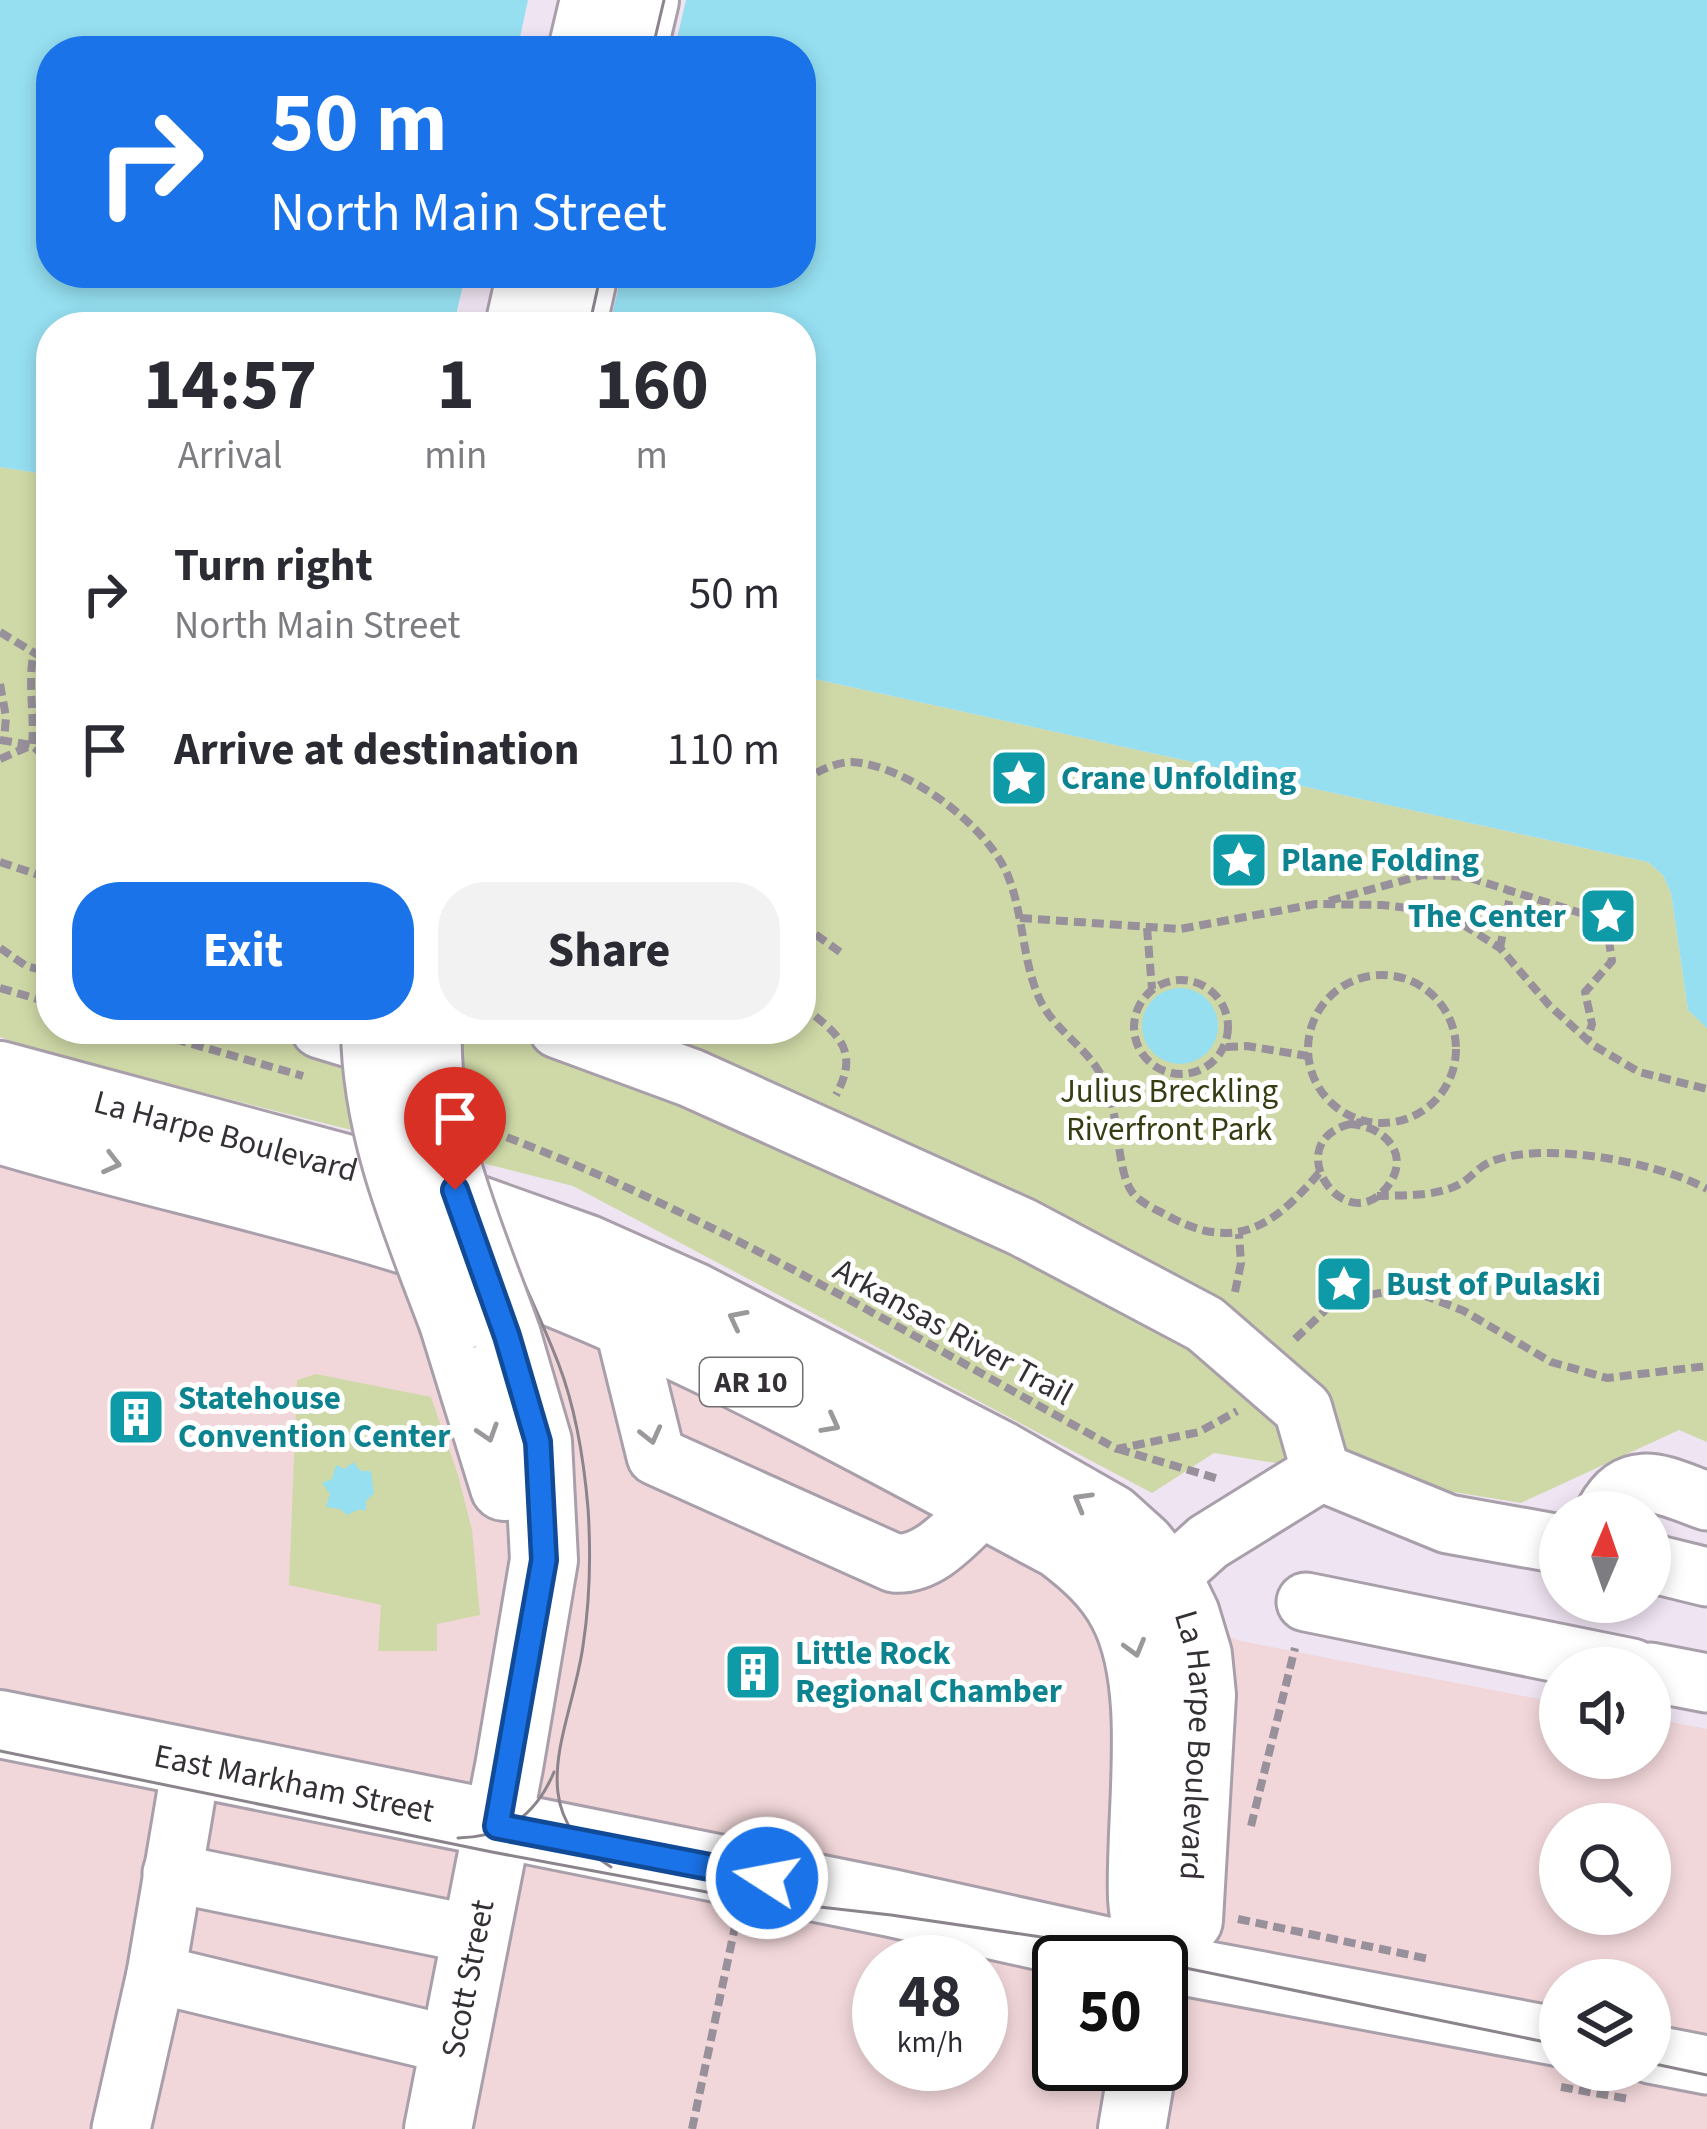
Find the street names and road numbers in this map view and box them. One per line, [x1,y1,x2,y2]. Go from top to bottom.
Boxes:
street label: La Harpe Boulevard [89,1078,363,1194]
street label: Arkansas River Trail [825,1247,1081,1417]
road number: AR 10 [700,1358,802,1406]
street label: La Harpe Boulevard [1162,1605,1226,1882]
street label: East Markham Street [150,1732,438,1834]
street label: Scott Street [429,1896,506,2062]

